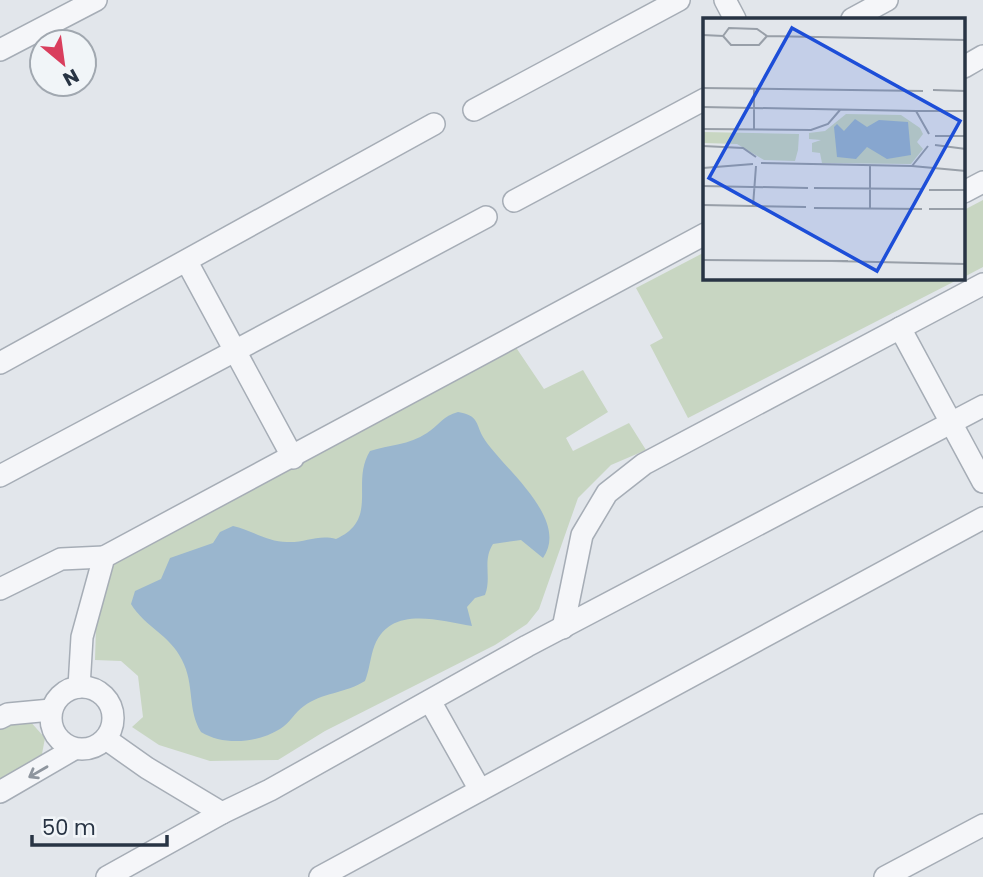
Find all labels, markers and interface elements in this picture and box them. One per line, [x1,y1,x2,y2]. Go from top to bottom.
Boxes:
inset map [703,18,965,280]
north arrow [28,28,98,98]
text: N [58,62,84,93]
one-way arrow [28,765,48,779]
scale bar [32,804,166,848]
text: 50 m [42,813,96,842]

